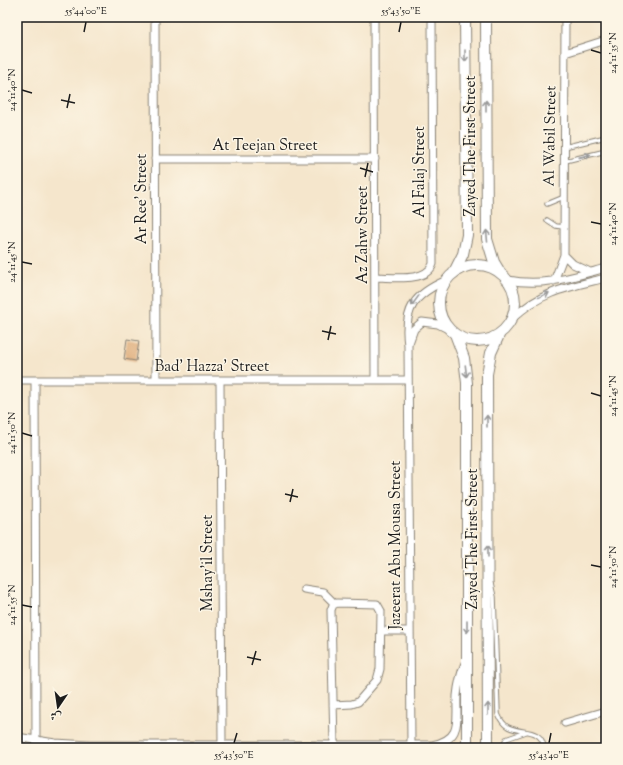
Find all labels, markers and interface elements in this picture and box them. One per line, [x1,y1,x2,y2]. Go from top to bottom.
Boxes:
text: 55°44'00"E [64,4,107,19]
text: 55°43'50"E [380,4,421,19]
text: 24°11'35"N [606,32,621,74]
one-way arrow [461,49,469,62]
text: 24°11'40"N [5,69,20,111]
street label: Zayed The First Street [461,75,482,217]
street label: Al Wabil Street [540,85,562,187]
one-way arrow [482,100,490,113]
street label: Al Falaj Street [410,126,431,218]
street label: At Teejan Street [212,136,318,157]
one-way arrow [578,152,591,159]
street label: Ar Ree' Street [132,154,153,244]
street label: Az Zahw Street [353,186,374,284]
text: 24°11'40"N [606,203,621,245]
one-way arrow [484,230,491,243]
text: 24°11'45"N [5,241,20,283]
one-way arrow [538,291,550,298]
one-way arrow [411,296,419,307]
street label: Bad' Hazza' Street [155,357,269,378]
one-way arrow [462,364,469,377]
text: 24°11'45"N [606,375,621,417]
text: 24°11'50"N [5,412,20,454]
one-way arrow [483,415,491,428]
street label: Jazeerat Abu Mousa Street [386,461,407,630]
street label: Zayed The First Street [463,468,484,610]
street label: Mshay'il Street [198,515,219,611]
one-way arrow [484,545,492,558]
text: 24°11'50"N [606,546,621,588]
text: 24°11'55"N [5,585,20,625]
one-way arrow [463,620,471,633]
north arrow [38,687,78,727]
one-way arrow [484,703,492,716]
text: ش [49,707,63,725]
text: 55°43'50"E [213,748,254,763]
text: 55°43'40"E [528,748,569,763]

